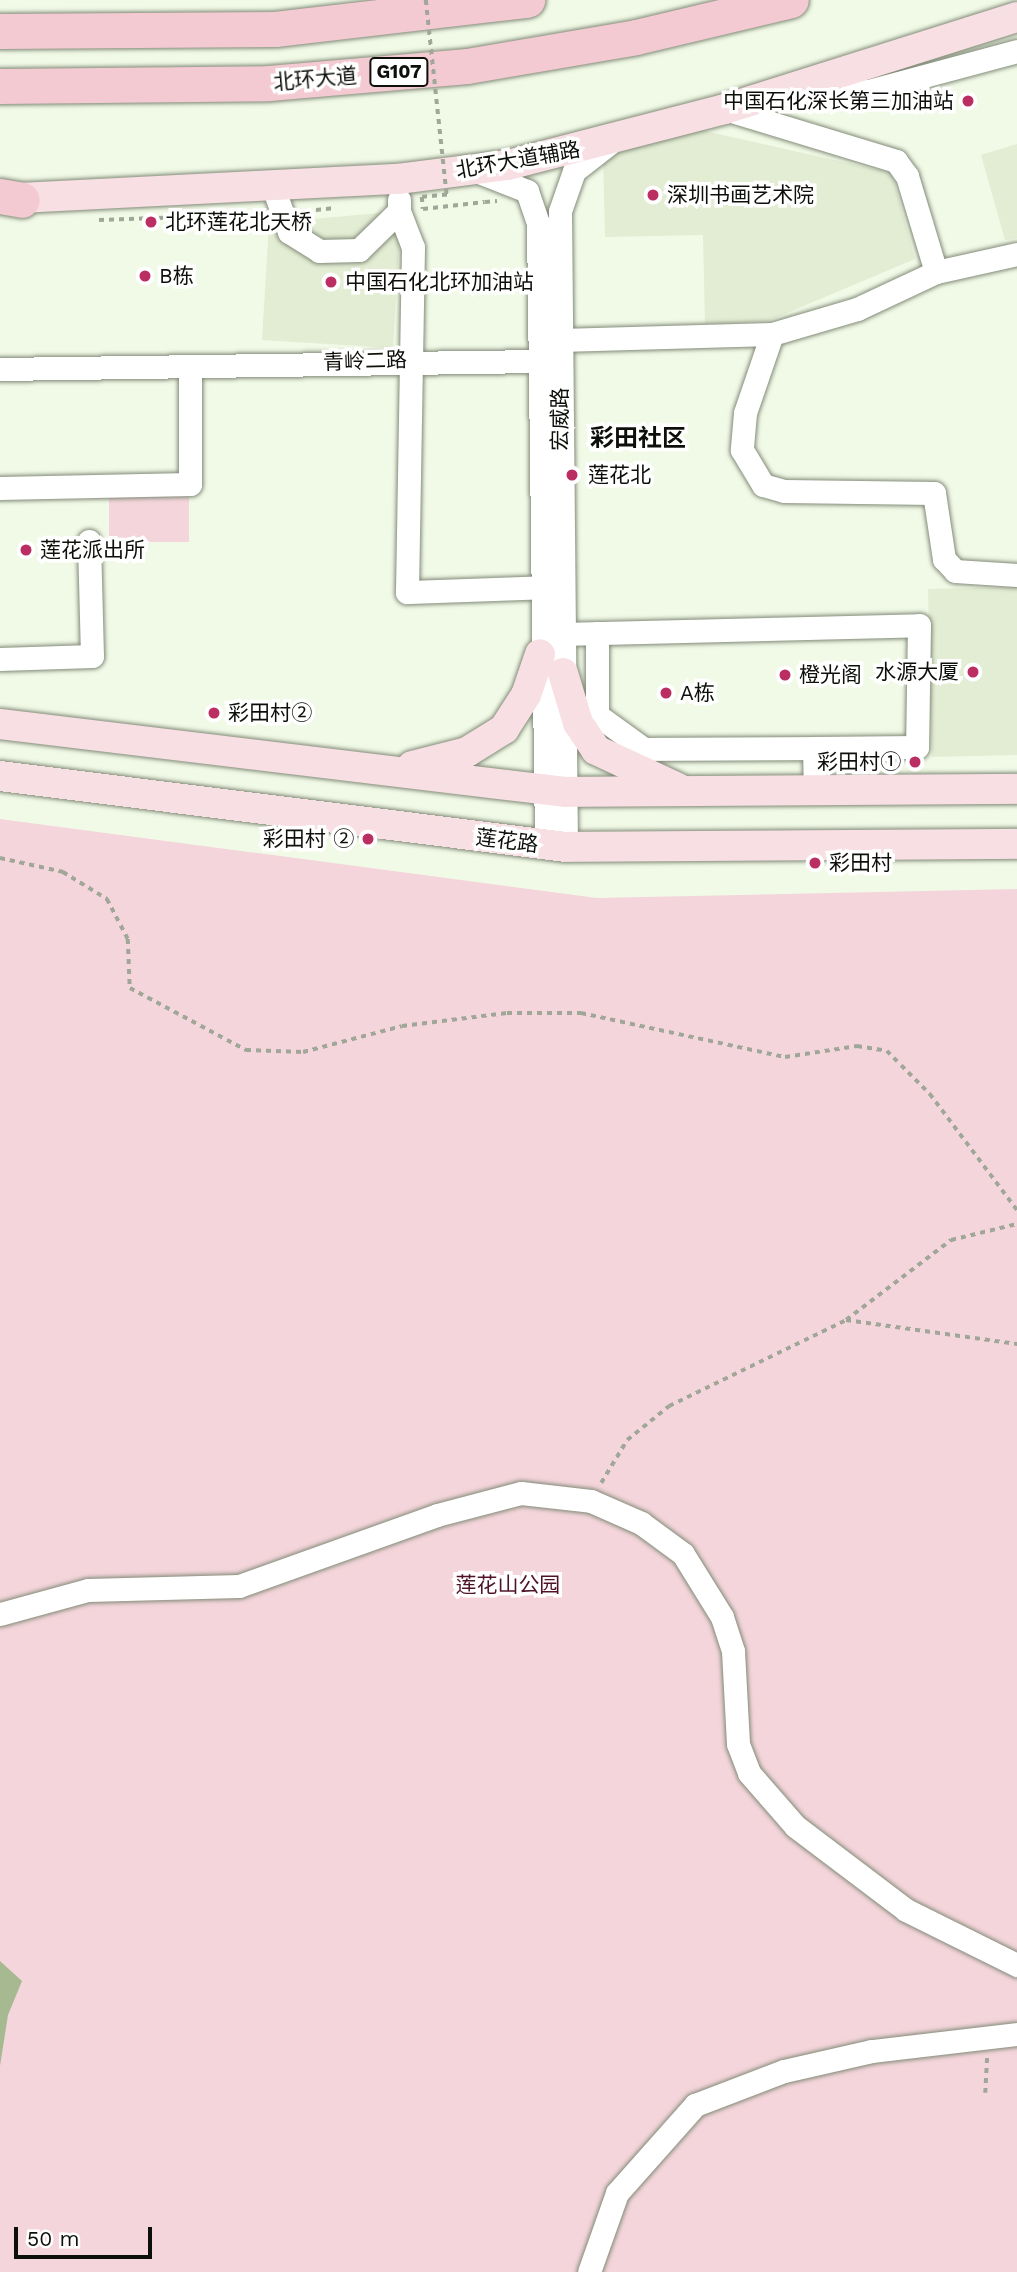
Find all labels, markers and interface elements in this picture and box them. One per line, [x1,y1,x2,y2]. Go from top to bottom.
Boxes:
road number: G107 [369,57,429,88]
street label: 北环大道 [272,63,358,95]
place label: 中国石化深长第三加油站 [723,88,954,114]
marker: 中国石化深长第三加油站 [960,93,976,109]
street label: 北环大道辅路 [454,137,582,183]
place label: 深圳书画艺术院 [667,182,814,208]
marker: 深圳书画艺术院 [645,187,661,203]
place label: 北环莲花北天桥 [165,209,312,235]
marker: 北环莲花北天桥 [143,214,159,230]
place label: B栋 [159,263,194,289]
marker: B栋 [137,268,153,284]
place label: 中国石化北环加油站 [345,269,534,295]
marker: 中国石化北环加油站 [323,274,339,290]
street label: 青岭二路 [323,347,407,375]
street label: 宏威路 [547,388,573,450]
district label: 彩田社区 [590,425,686,453]
place label: 莲花北 [588,462,651,488]
marker: 莲花北 [562,465,582,485]
place label: 莲花派出所 [40,537,145,563]
marker: 莲花派出所 [18,542,34,558]
place label: 水源大厦 [875,659,959,685]
place label: 橙光阁 [799,662,862,688]
marker: 水源大厦 [965,664,981,680]
marker: 橙光阁 [777,667,793,683]
place label: A栋 [680,680,715,706]
marker: A栋 [658,685,674,701]
place label: 彩田村② [228,700,312,726]
marker: 彩田村② [206,705,222,721]
place label: 彩田村① [817,749,901,775]
marker: 彩田村① [907,754,923,770]
street label: 莲花路 [474,825,540,857]
place label: 彩田村 ② [263,826,354,852]
marker: 彩田村 ② [360,831,376,847]
place label: 彩田村 [829,850,892,876]
marker: 彩田村 [807,855,823,871]
park label: 莲花山公园 [456,1572,560,1598]
scale bar [18,2212,156,2256]
text: 50 m [27,2226,79,2251]

